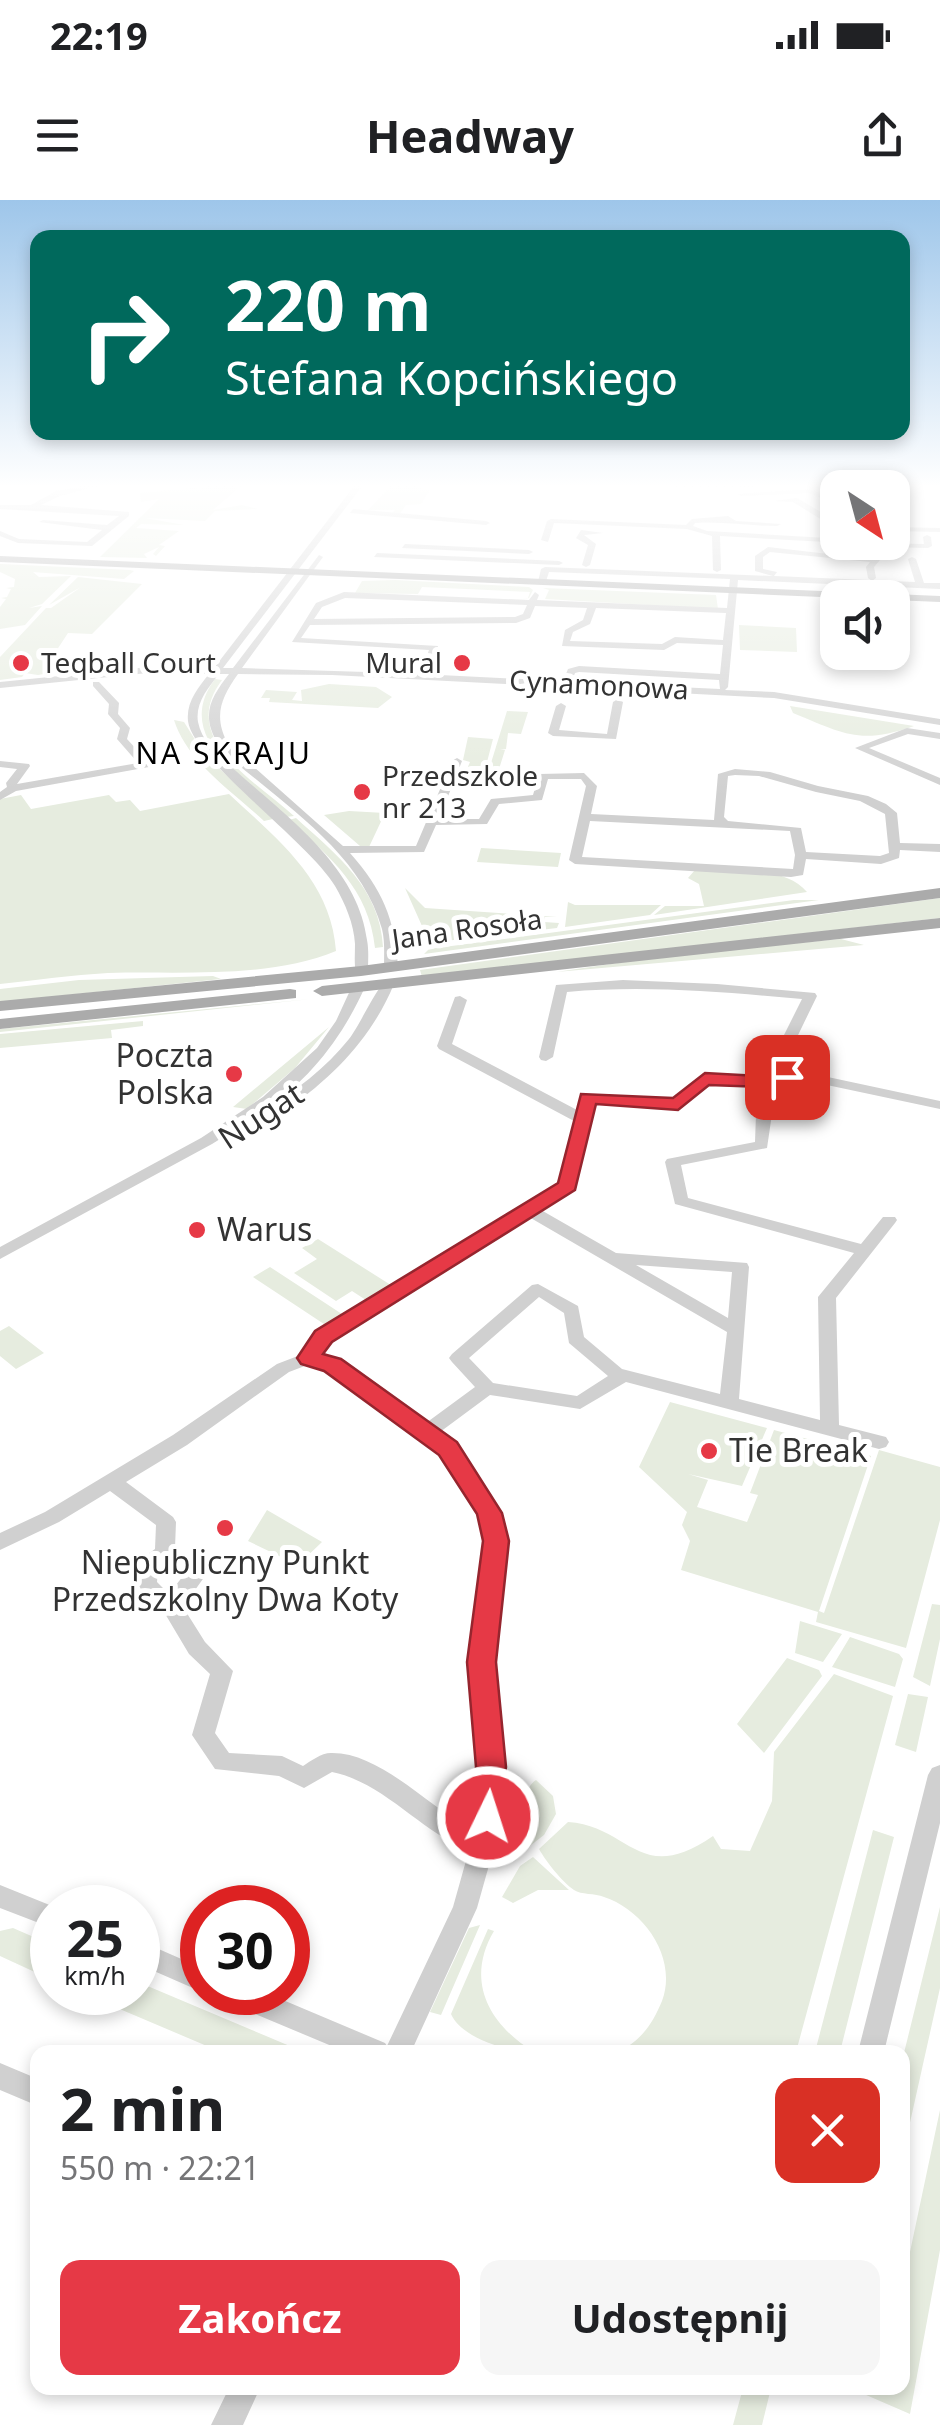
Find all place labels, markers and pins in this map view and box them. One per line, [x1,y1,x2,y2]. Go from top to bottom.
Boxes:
place label: Teqball Court [41,643,216,681]
place label: Mural [365,643,442,681]
marker: Teqball Court [10,652,32,674]
marker: Mural [451,652,473,674]
place label: Przedszkole nr 213 [382,756,538,826]
marker: Przedszkole nr 213 [351,781,373,803]
place label: Poczta Polska [115,1033,214,1113]
pin [745,1035,830,1120]
marker: Poczta Polska [223,1063,245,1085]
place label: Warus [217,1207,312,1250]
marker: Warus [186,1219,208,1241]
place label: Tie Break [729,1428,868,1471]
marker: Tie Break [698,1440,720,1462]
marker: Niepubliczny Punkt Przedszkolny Dwa Koty [214,1517,236,1539]
place label: Niepubliczny Punkt Przedszkolny Dwa Koty [52,1540,399,1620]

